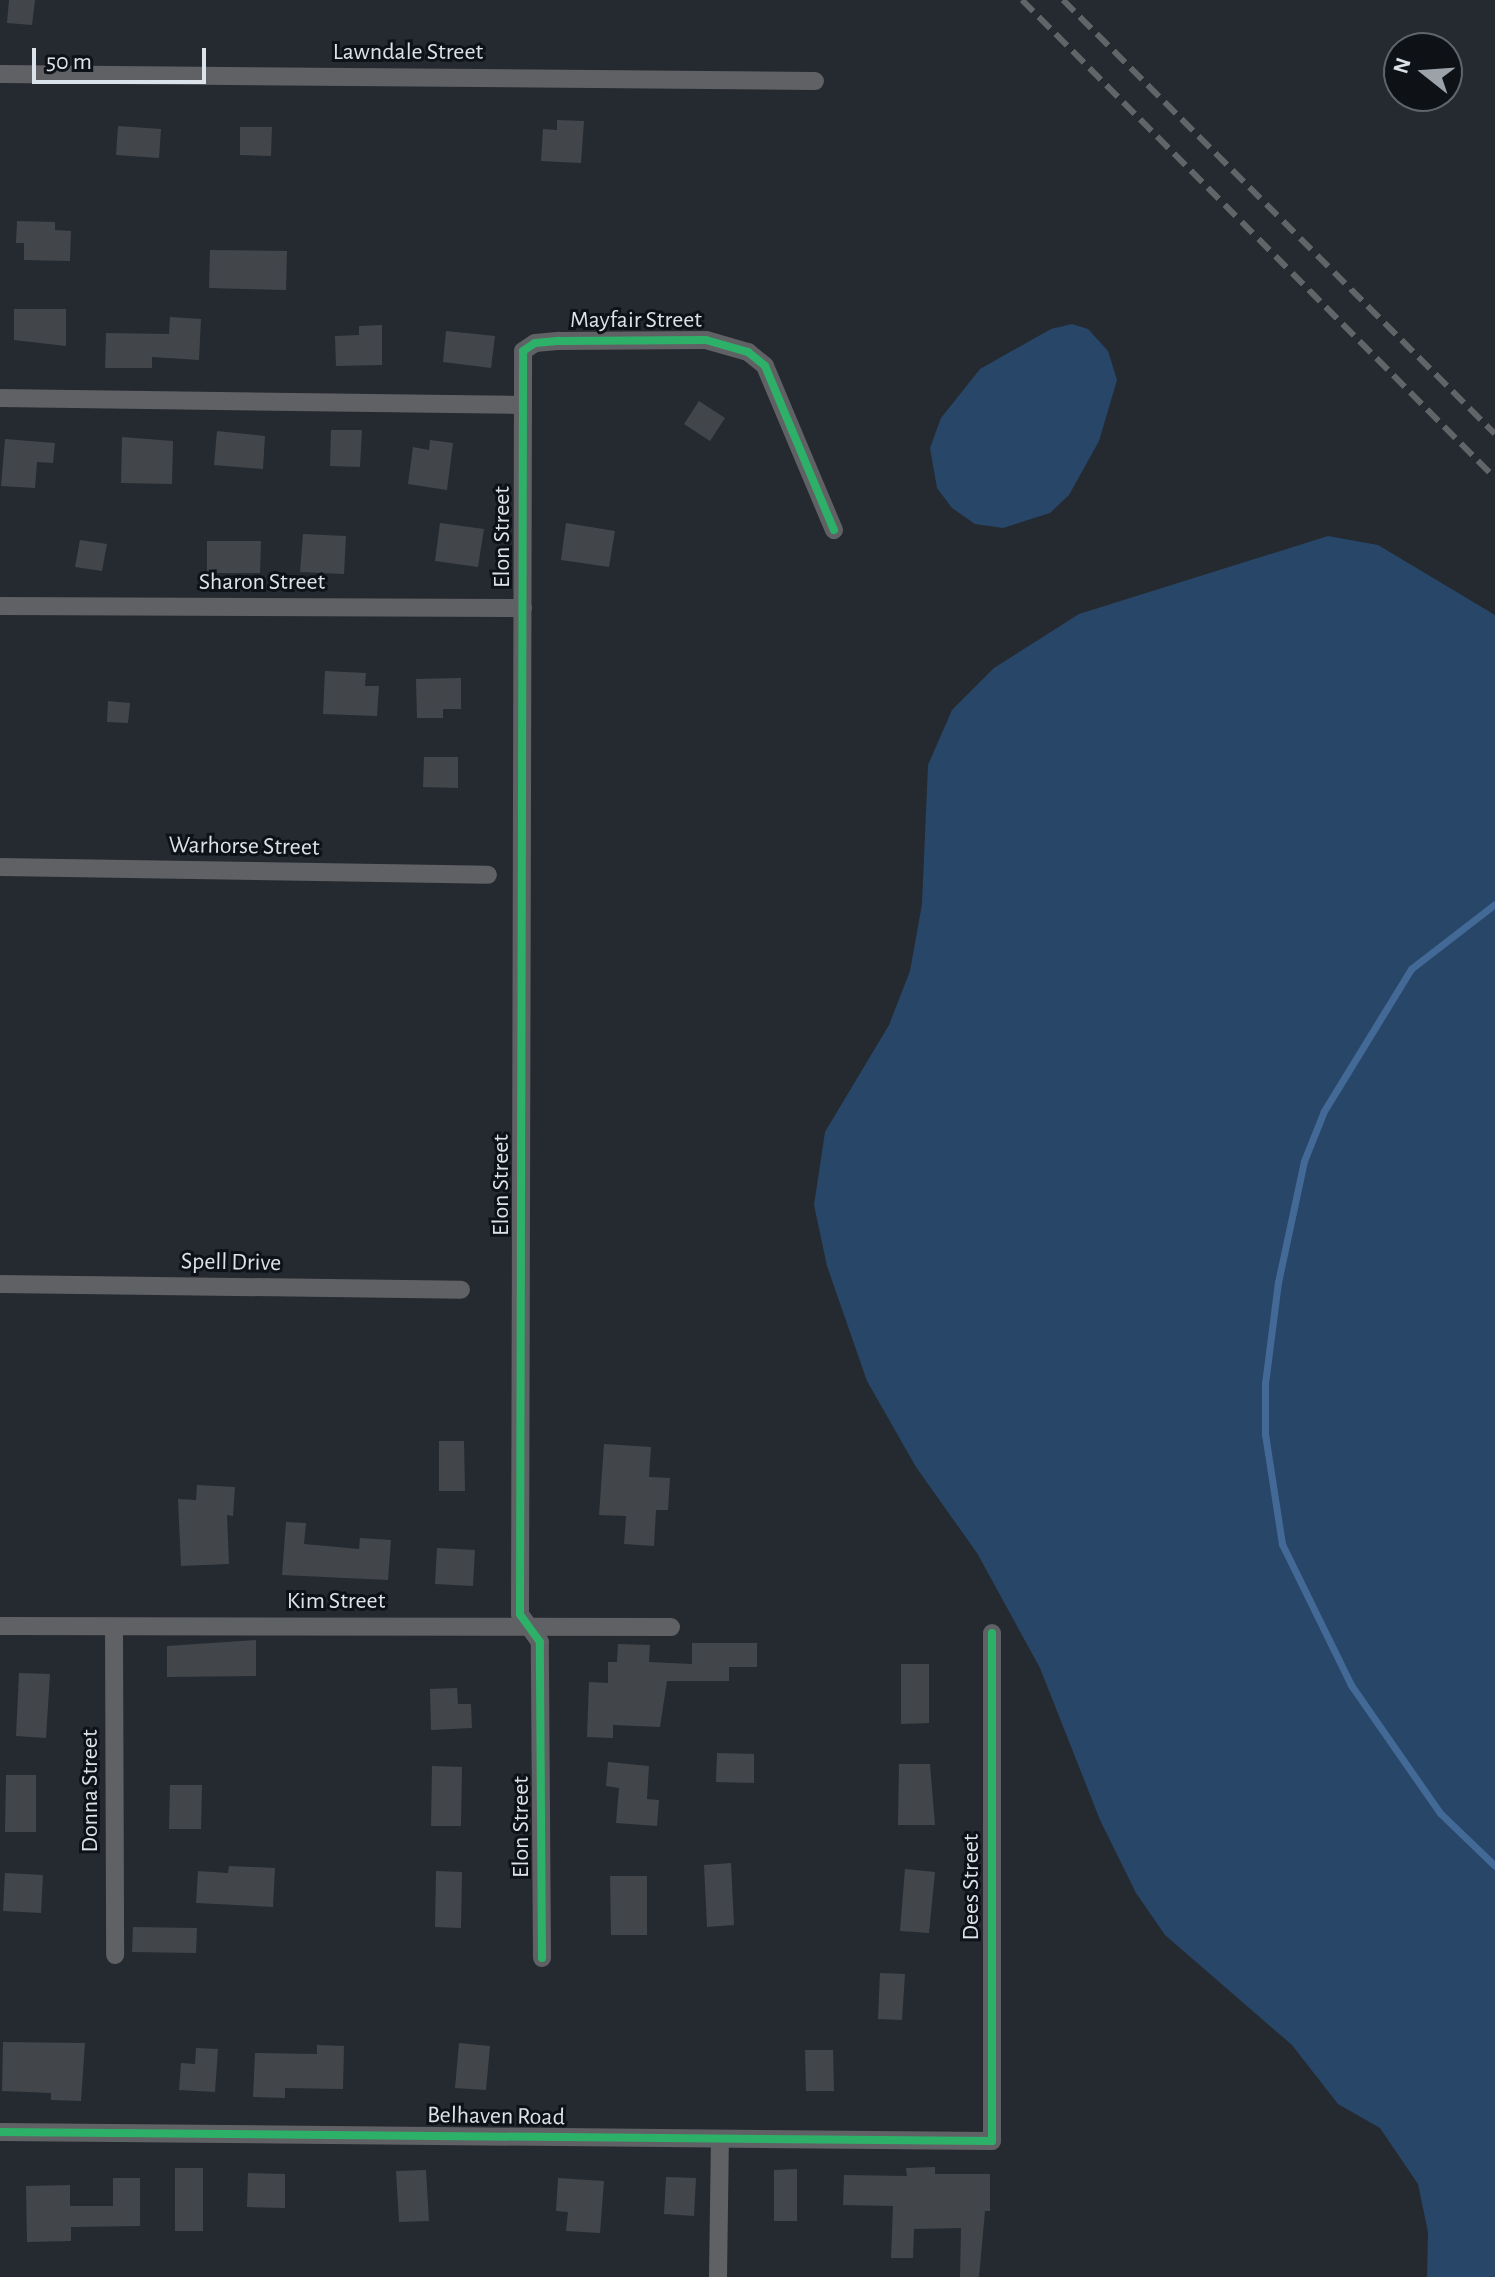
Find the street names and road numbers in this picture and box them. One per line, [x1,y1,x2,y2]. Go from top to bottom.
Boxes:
street label: Lawndale Street [333,39,483,67]
street label: Mayfair Street [570,307,702,335]
street label: Elon Street [489,486,517,588]
street label: Sharon Street [199,569,325,597]
street label: Warhorse Street [168,831,320,863]
street label: Elon Street [488,1134,516,1236]
street label: Spell Drive [181,1248,281,1278]
street label: Kim Street [287,1588,385,1616]
street label: Donna Street [77,1729,105,1853]
street label: Elon Street [508,1776,536,1878]
street label: Dees Street [958,1834,986,1940]
street label: Belhaven Road [427,2101,565,2133]

